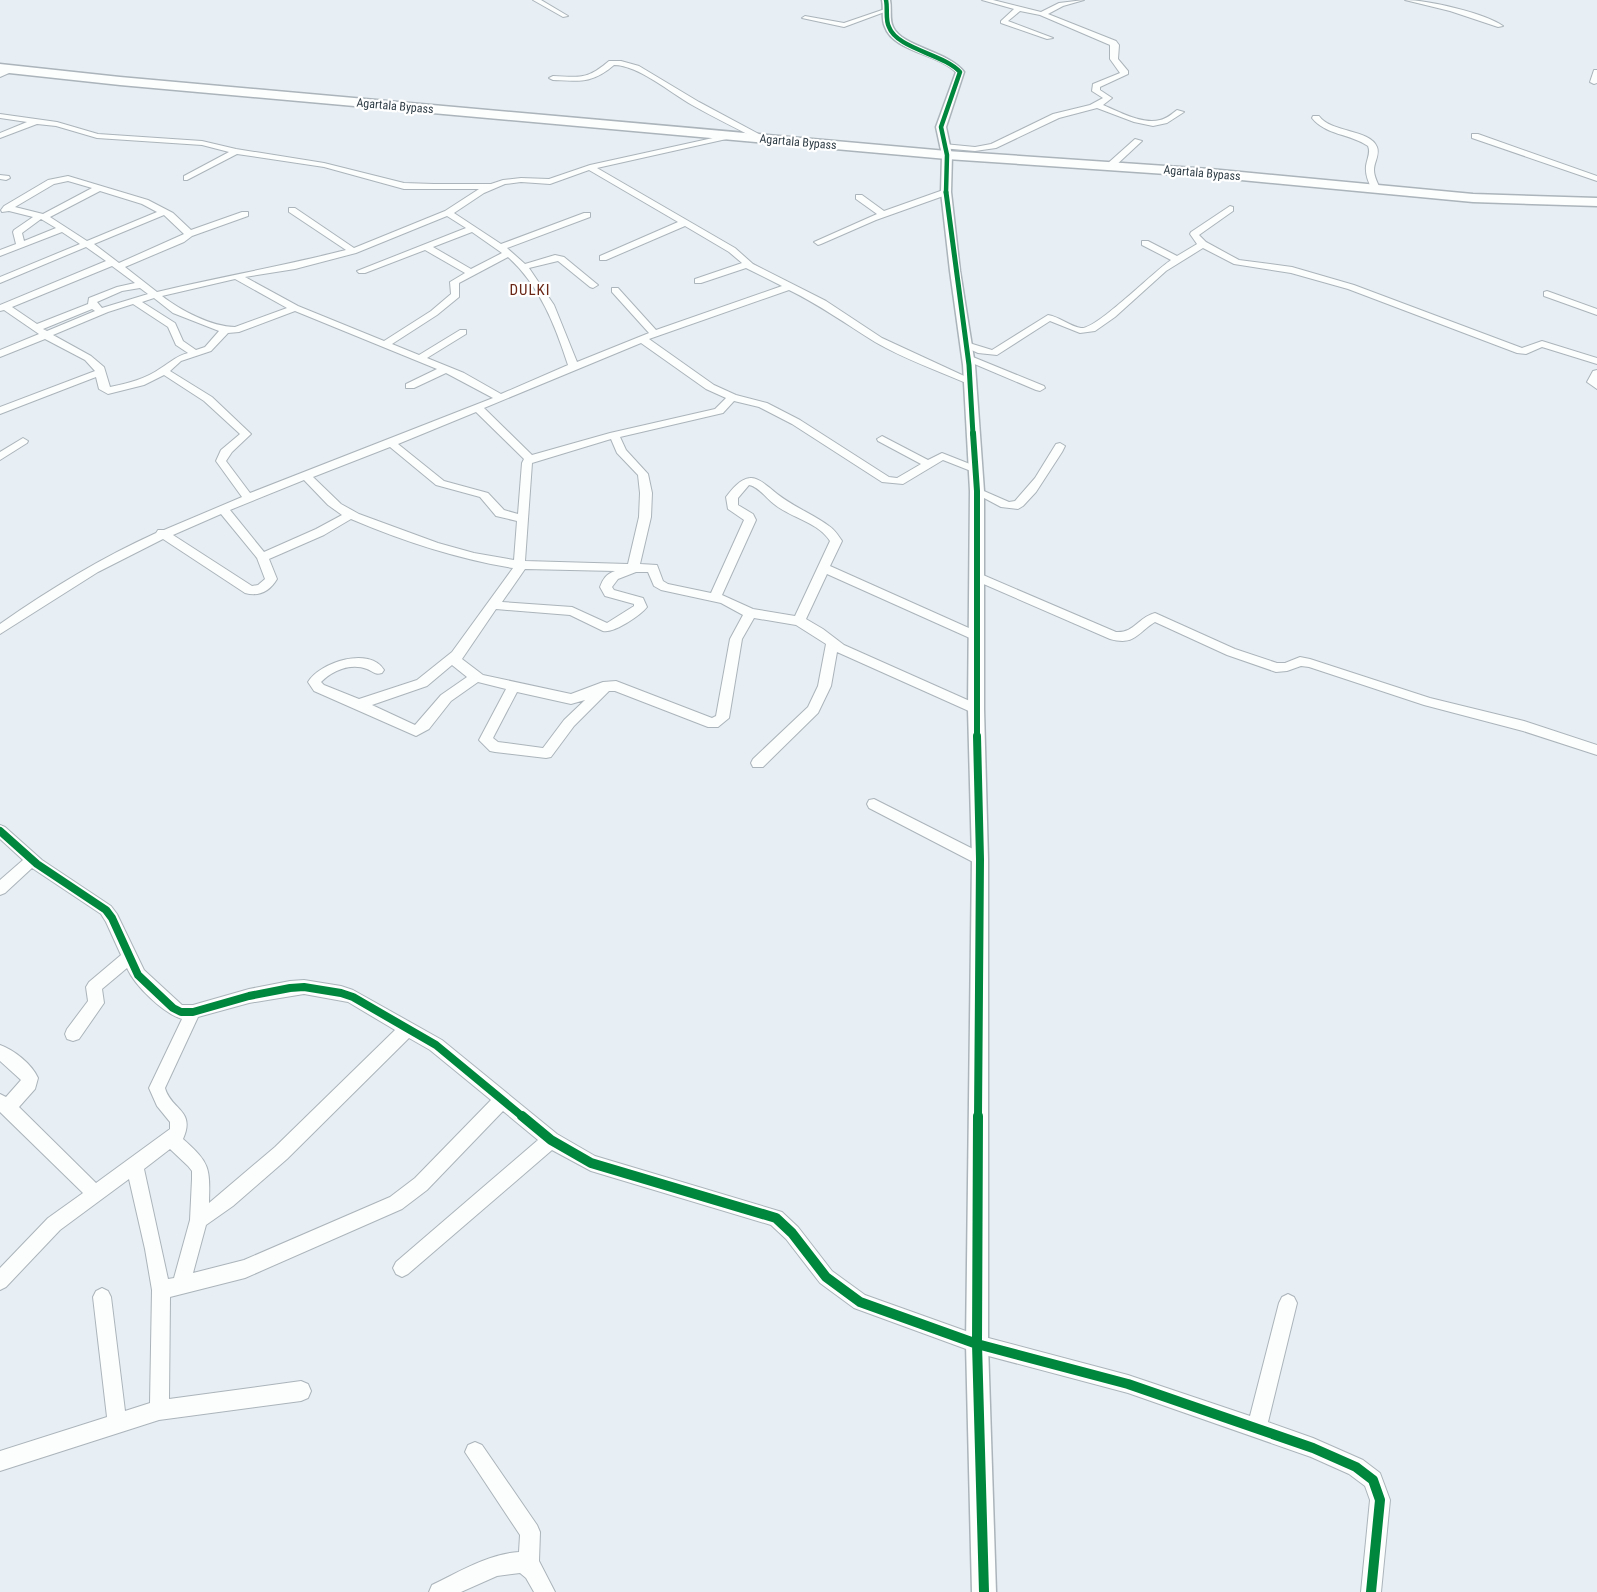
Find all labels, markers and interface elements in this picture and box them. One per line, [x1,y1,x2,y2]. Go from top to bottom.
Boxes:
street label: Agartala Bypass [356,96,434,116]
street label: Agartala Bypass [759,132,837,152]
street label: Agartala Bypass [1163,163,1241,183]
district label: DULKI [509,281,551,299]

